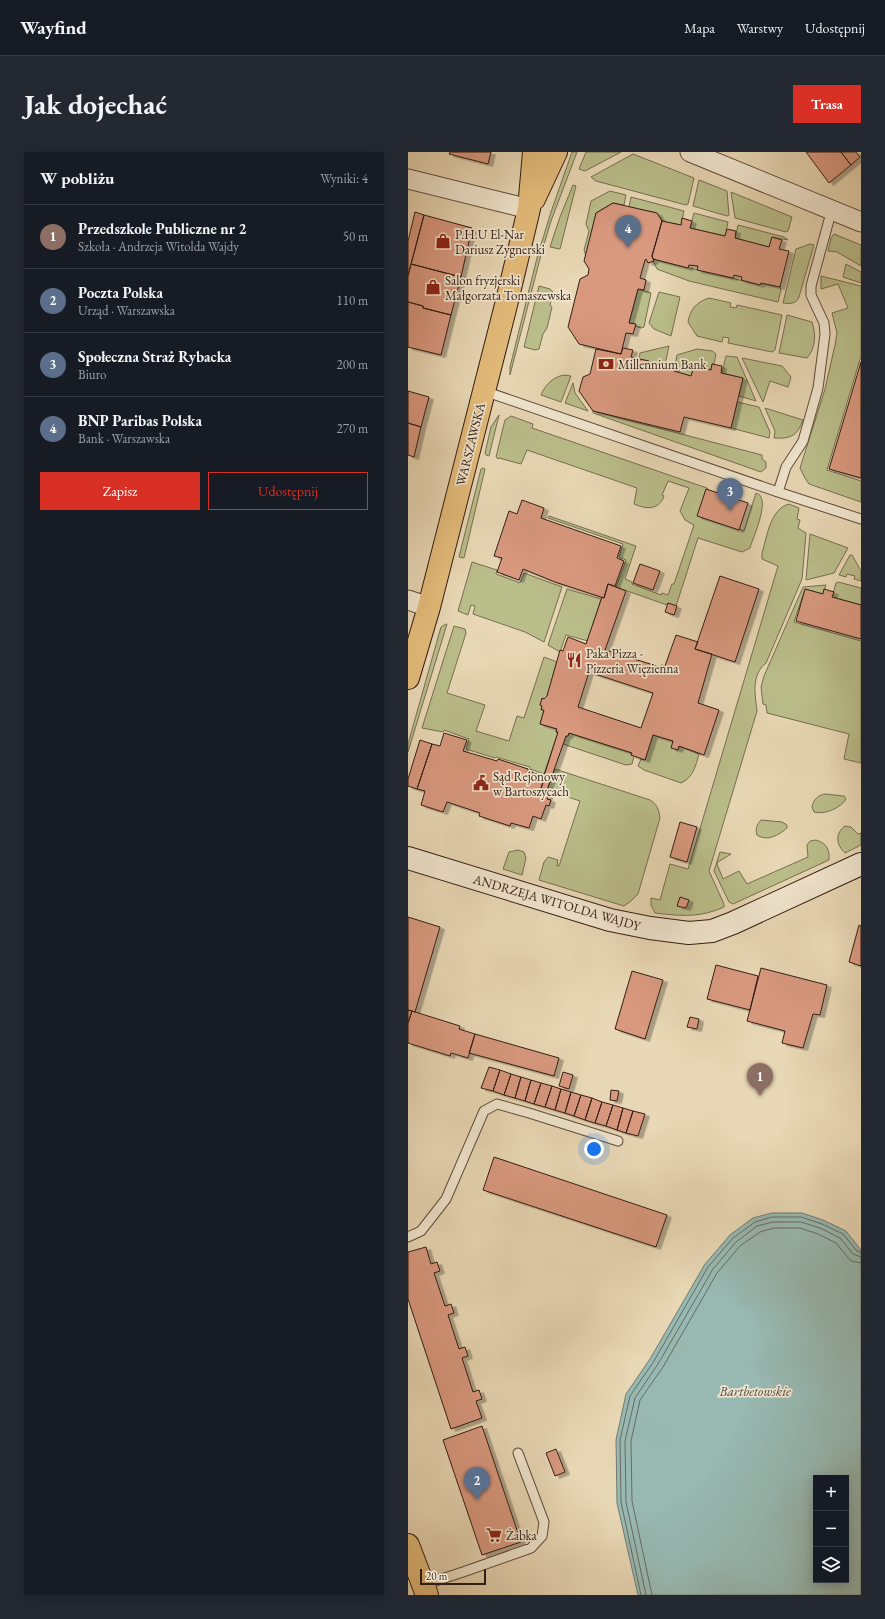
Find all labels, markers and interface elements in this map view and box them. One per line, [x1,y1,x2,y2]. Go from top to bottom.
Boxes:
text: Wayfind [20,15,87,40]
text: Mapa [684,19,715,37]
text: Warstwy [737,19,783,37]
text: Udostępnij [805,19,865,37]
button: Trasa [793,85,861,123]
text: Jak dojechać [24,86,167,122]
text: W pobliżu [40,167,114,189]
text: Wyniki: 4 [320,170,368,187]
pin: 4 [615,215,641,248]
text: Przedszkole Publiczne nr 2 [78,219,247,238]
place label: P.H.U El-Nar Dariusz Zygnerski [455,226,545,258]
text: 1 [50,228,56,245]
text: 50 m [343,228,368,245]
shop icon: P.H.U El-Nar Dariusz Zygnerski [434,232,452,250]
text: Szkoła · Andrzeja Witolda Wajdy [78,238,239,255]
place label: Salon fryzjerski Małgorzata Tomaszewska [445,272,572,304]
shop icon: Salon fryzjerski Małgorzata Tomaszewska [424,278,442,296]
text: Poczta Polska [78,283,163,302]
text: 2 [50,292,56,309]
text: 110 m [337,292,368,309]
text: Urząd · Warszawska [78,302,175,319]
text: Społeczna Straż Rybacka [78,347,231,366]
bank icon: Millennium Bank [597,355,615,373]
text: 3 [50,356,56,373]
text: 200 m [337,356,368,373]
place label: Millennium Bank [618,356,707,373]
text: Biuro [78,366,106,383]
street label: WARSZAWSKA [452,400,489,487]
text: BNP Paribas Polska [78,411,202,430]
text: 4 [50,420,56,437]
text: 270 m [337,420,368,437]
text: Bank · Warszawska [78,430,170,447]
button: Zapisz [40,472,200,510]
button: Udostępnij [208,472,368,510]
pin: 3 [717,478,743,511]
place label: Paka Pizza - Pizzeria Więzienna [586,645,679,677]
restaurant icon: Paka Pizza - Pizzeria Więzienna [565,651,583,669]
place label: Sąd Rejonowy w Bartoszycach [493,768,569,800]
public building icon: Sąd Rejonowy w Bartoszycach [472,774,490,792]
street label: ANDRZEJA WITOLDA WAJDY [470,870,644,935]
pin: 1 [747,1063,773,1096]
your location [584,1139,604,1159]
water label: Bartbetowskie [718,1382,791,1400]
pin: 2 [464,1467,490,1500]
map controls [813,1475,849,1583]
button: + [813,1475,849,1511]
button: − [813,1511,849,1547]
supermarket icon: Żabka [485,1526,503,1544]
place label: Żabka [506,1527,538,1544]
button: layers [813,1547,849,1583]
scale bar [420,1567,486,1586]
text: 20 m [426,1569,447,1583]

